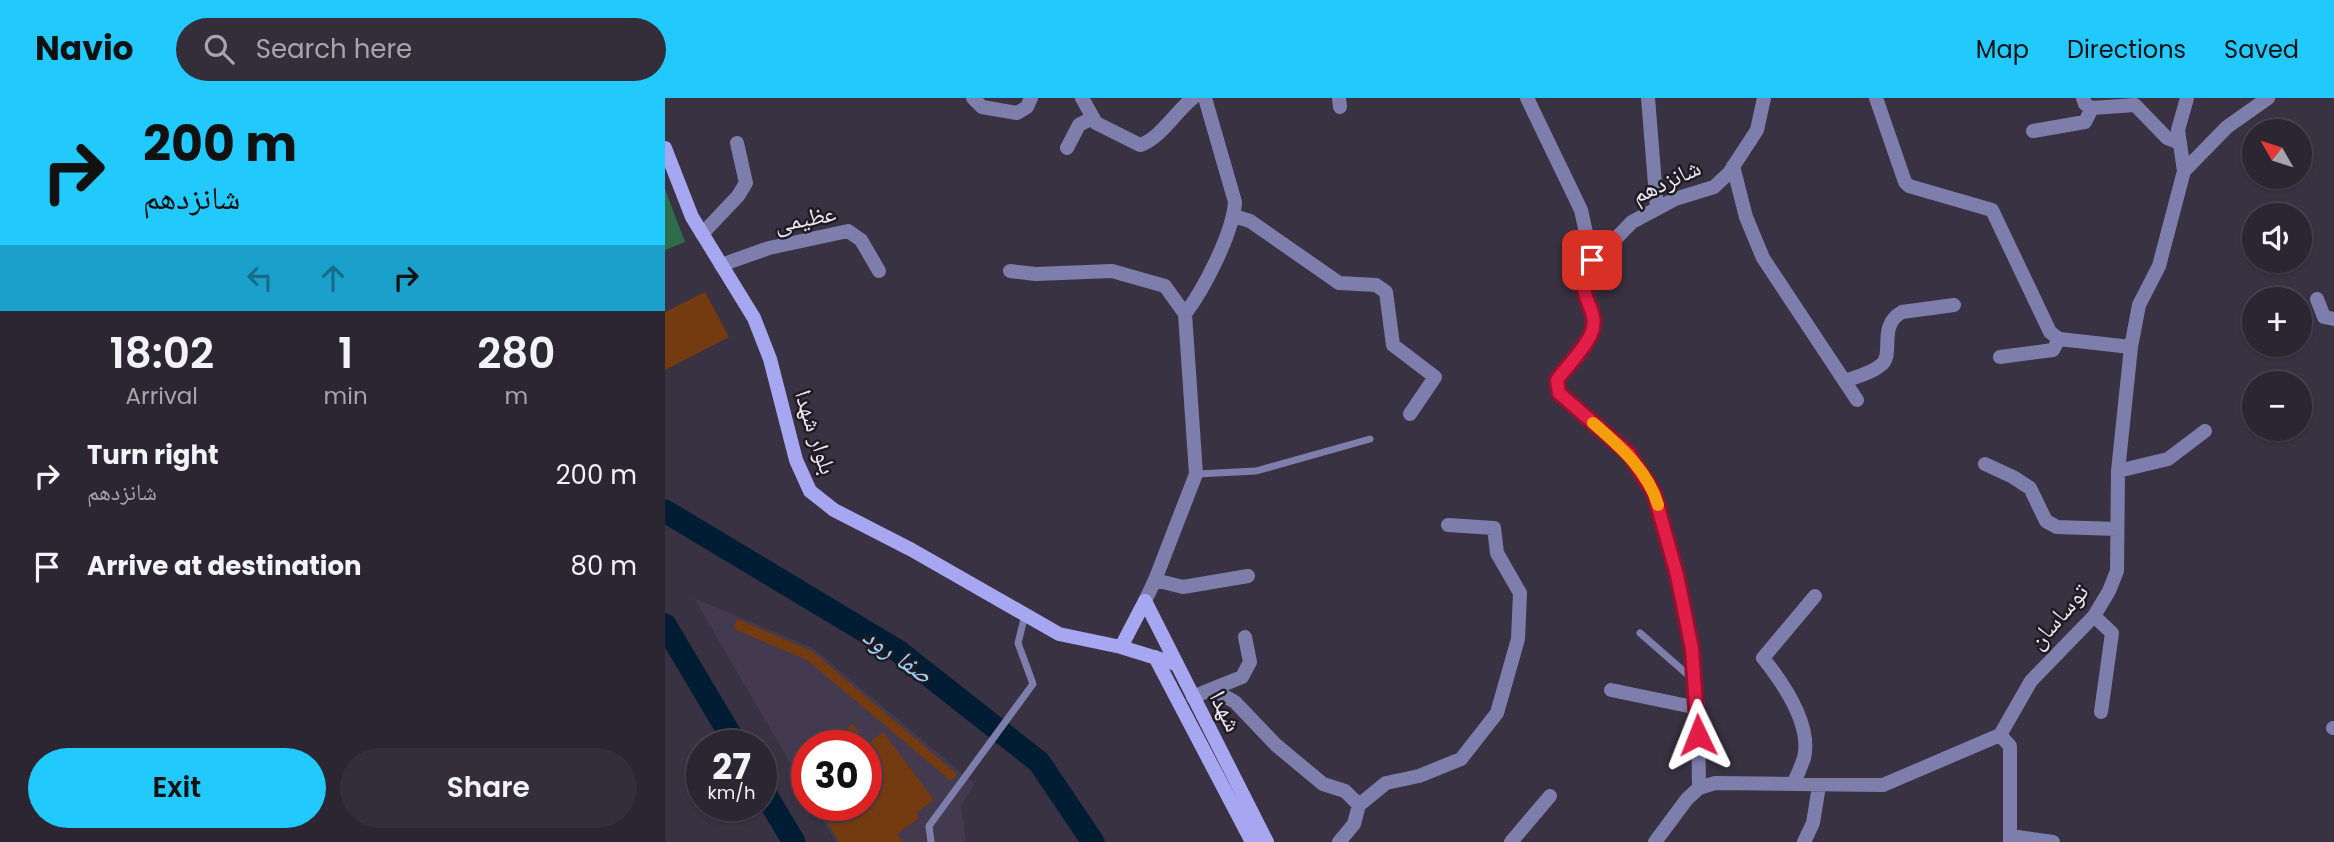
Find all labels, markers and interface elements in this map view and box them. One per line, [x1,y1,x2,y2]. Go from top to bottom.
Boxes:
search box [176,18,666,81]
text: Navio [35,25,134,72]
icon: search [200,30,238,68]
text: Search here [256,31,412,67]
text: Map [1976,33,2029,66]
text: Directions [2067,33,2186,66]
text: Saved [2224,33,2299,66]
text: 200 m [143,110,297,178]
north arrow [2242,119,2312,189]
map controls [2242,119,2312,441]
icon: right [28,126,119,217]
street label: شانزدهم [1626,151,1706,211]
text: شانزدهم [143,175,240,220]
street label: عظیمی [771,196,839,240]
button: sound [2242,203,2312,273]
pin [1562,230,1622,290]
icon: arrive [1573,241,1611,279]
icon: left [241,259,279,297]
icon: ahead [314,259,352,297]
icon: right [387,259,425,297]
button: + [2242,287,2312,357]
text: 18:02 [110,324,214,383]
text: 1 [338,324,353,383]
text: 280 [477,324,555,383]
button: − [2242,371,2312,441]
text: Arrival [126,380,198,412]
text: min [324,380,368,412]
text: m [504,380,528,412]
street label: بلوار شهدا [787,385,845,479]
text: Turn right [87,437,219,473]
icon: right [28,457,66,495]
text: 200 m [556,457,637,493]
text: شانزدهم [87,476,157,508]
icon: arrive [28,548,66,586]
text: Arrive at destination [87,548,362,584]
text: 80 m [571,548,637,584]
street label: توساسان [2020,576,2096,656]
water label: صفا رود [856,618,941,692]
street label: شهدا [1202,685,1250,737]
position arrow [1661,698,1735,772]
speed limit sign: 30 [791,730,882,821]
text: 27 [712,742,751,791]
button: Exit [28,748,326,828]
button: Share [340,748,637,828]
text: km/h [708,780,755,805]

